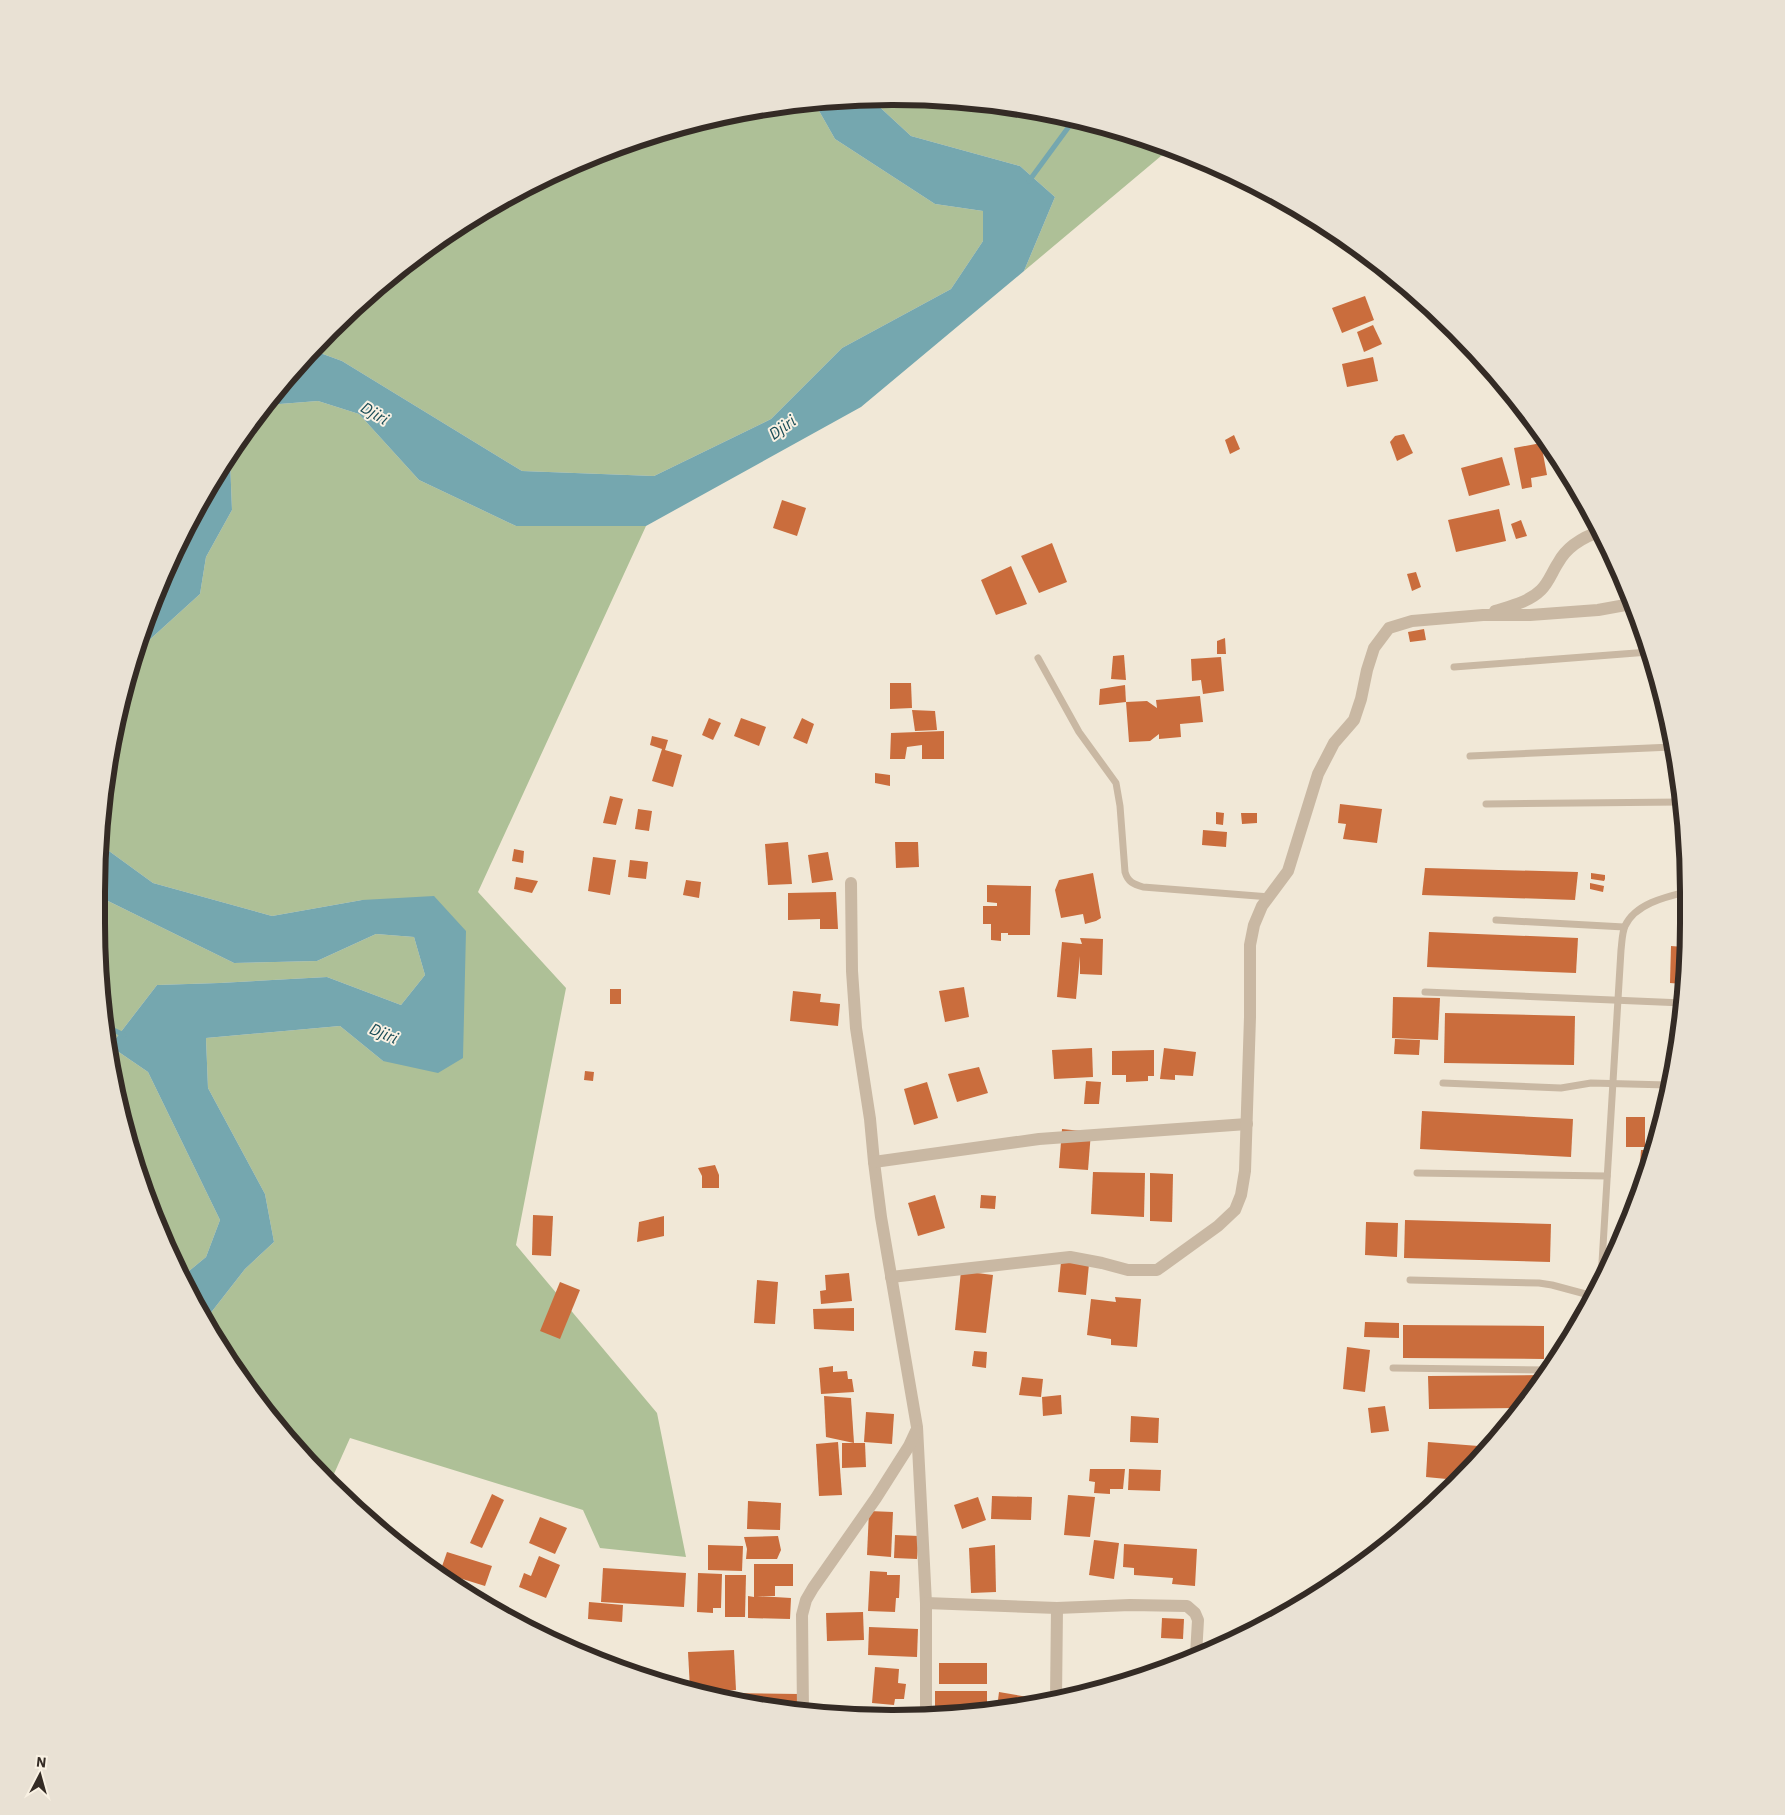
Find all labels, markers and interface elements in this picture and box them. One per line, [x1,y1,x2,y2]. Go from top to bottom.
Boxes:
water label: Djiri [358,397,393,429]
water label: Djiri [764,410,800,443]
water label: Djiri [367,1018,402,1048]
north arrow [15,1750,65,1800]
text: N [35,1753,47,1772]

